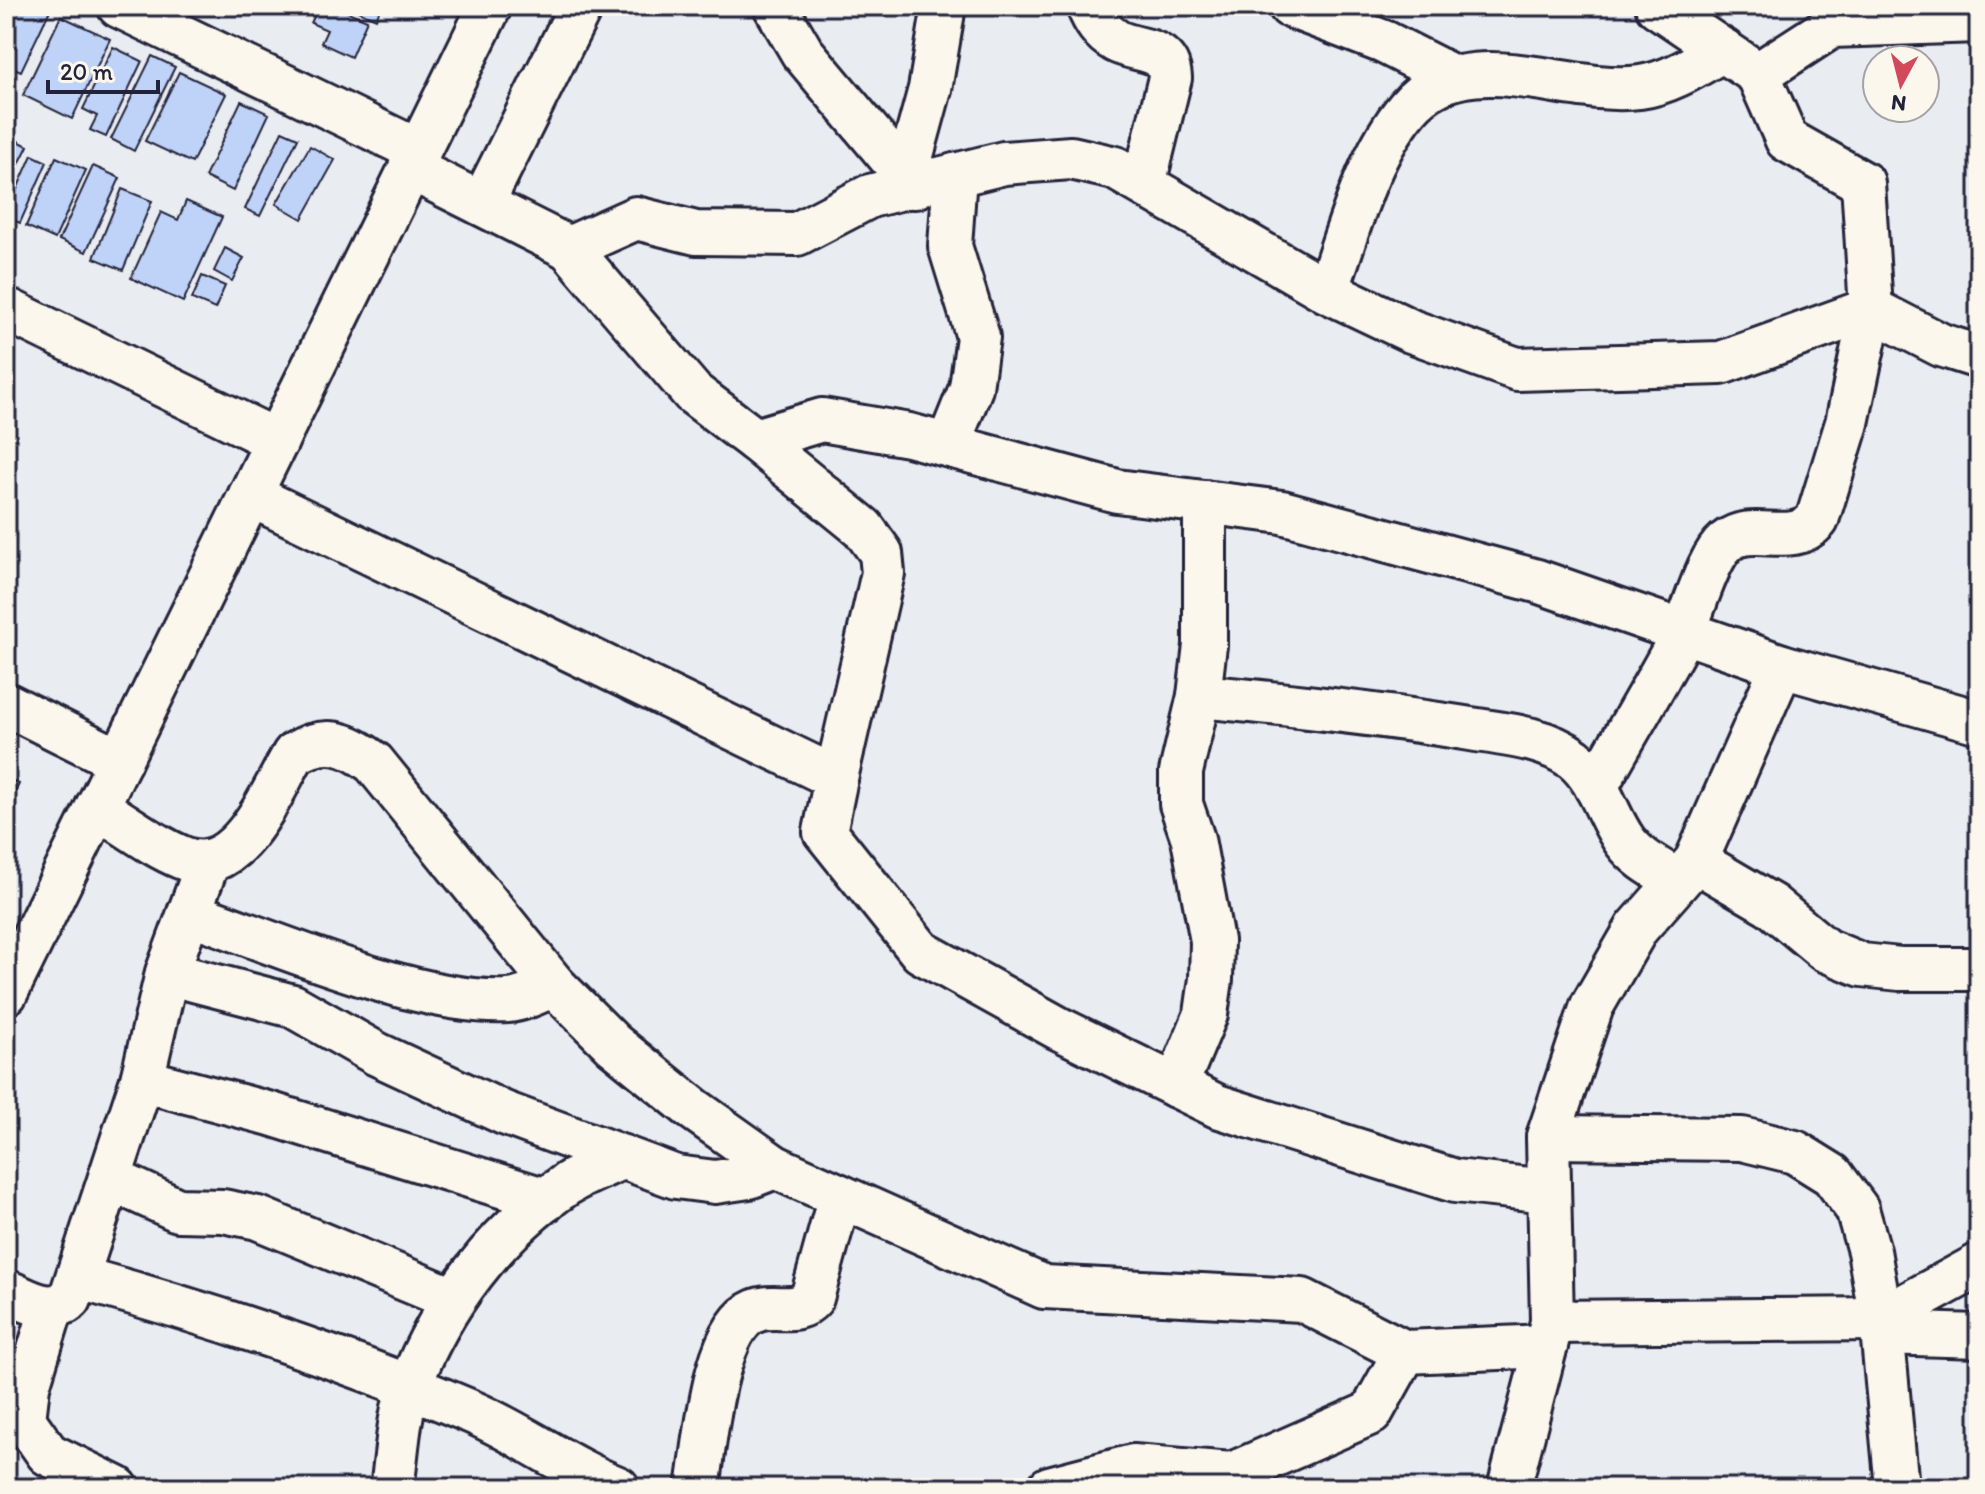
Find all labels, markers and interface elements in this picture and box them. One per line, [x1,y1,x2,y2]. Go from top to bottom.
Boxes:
scale bar [48,44,158,94]
north arrow [1861,44,1941,124]
text: 20 m [60,57,113,86]
text: N [1890,89,1908,118]

